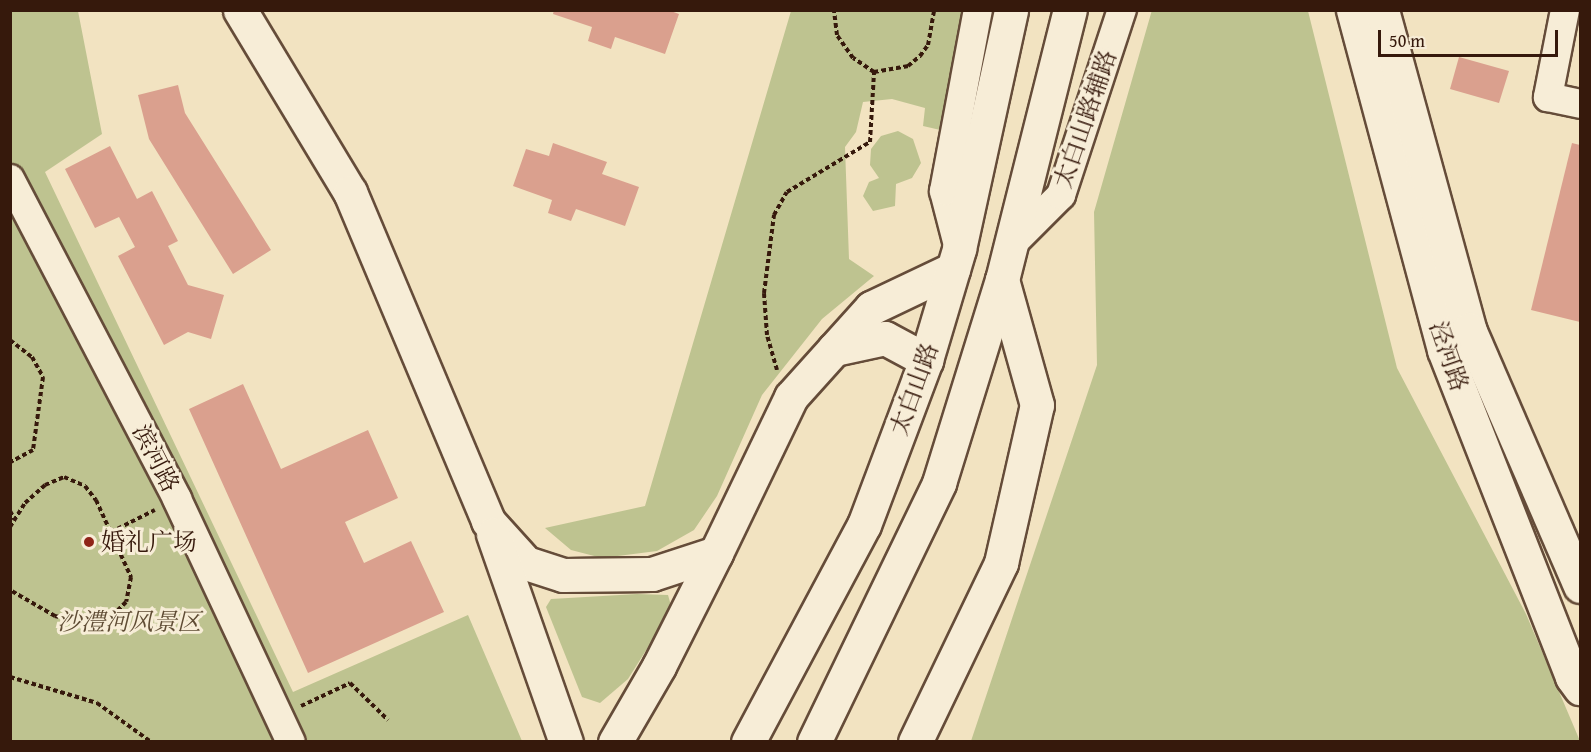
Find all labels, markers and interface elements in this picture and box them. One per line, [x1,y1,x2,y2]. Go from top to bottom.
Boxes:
scale bar [1381,18,1561,56]
text: 50 m [1389,27,1425,54]
street label: 太白山路辅路 [1048,46,1122,192]
street label: 泾河路 [1424,317,1474,395]
street label: 太白山路 [884,339,944,439]
street label: 滨河路 [127,419,185,497]
place label: 婚礼广场 [101,528,197,556]
marker: 婚礼广场 [82,535,96,549]
park label: 沙澧河风景区 [57,608,201,636]

